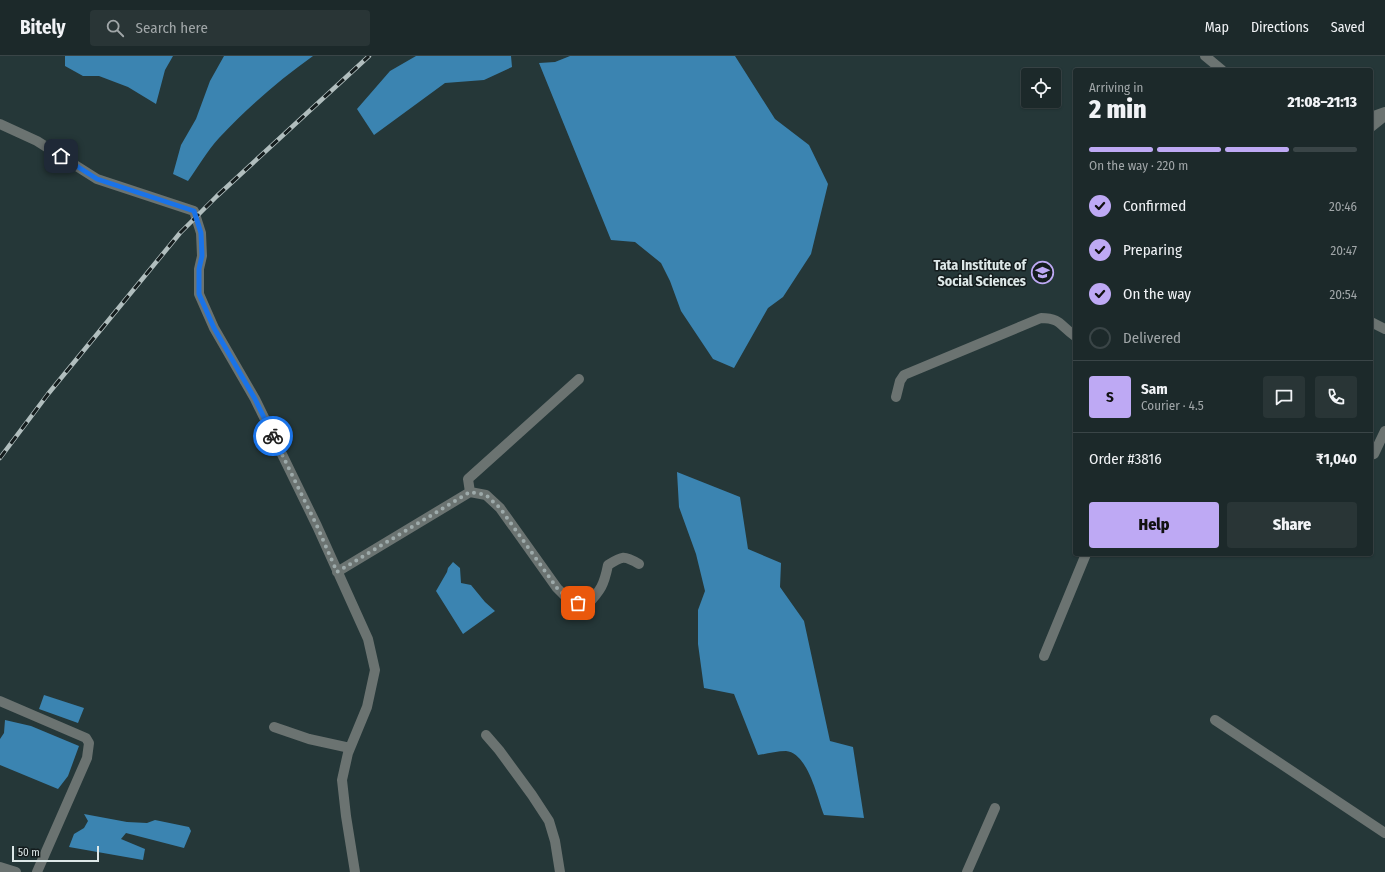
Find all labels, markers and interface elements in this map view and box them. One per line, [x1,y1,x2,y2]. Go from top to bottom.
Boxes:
search box [90,10,370,46]
text: Bitely [20,16,66,39]
icon: search [104,17,126,39]
text: Search here [136,19,208,37]
text: Map [1205,19,1229,36]
text: Directions [1251,19,1309,36]
text: Saved [1331,19,1365,36]
map controls [1021,68,1061,108]
button: locate [1021,68,1061,108]
text: Arriving in [1089,80,1143,95]
text: 21:08–21:13 [1287,93,1357,111]
text: 2 min [1089,94,1147,125]
pin [44,139,78,173]
icon: home [50,145,72,167]
text: On the way · 220 m [1089,158,1188,173]
icon: check [1089,195,1111,217]
text: Confirmed [1123,197,1186,215]
text: 20:46 [1329,199,1357,214]
icon: check [1089,239,1111,261]
text: Preparing [1123,241,1182,259]
text: 20:47 [1330,243,1357,258]
place label: Tata Institute of Social Sciences [933,257,1027,290]
school or university icon: Tata Institute of Social Sciences [1029,260,1055,286]
icon: check [1089,283,1111,305]
text: On the way [1123,285,1191,303]
text: 20:54 [1329,287,1357,302]
text: Delivered [1123,329,1181,347]
button: chat [1263,376,1305,418]
button: phone [1315,376,1357,418]
text: Sam [1141,380,1168,398]
text: S [1106,388,1114,406]
text: Courier · 4.5 [1141,398,1204,413]
courier [253,416,293,456]
icon: bike [262,425,284,447]
text: Order #3816 [1089,450,1162,468]
text: ₹1,040 [1316,450,1357,468]
button: Help [1089,502,1219,548]
button: Share [1227,502,1357,548]
pin [561,586,595,620]
icon: bag [567,592,589,614]
scale bar [12,844,99,863]
text: 50 m [18,846,40,859]

